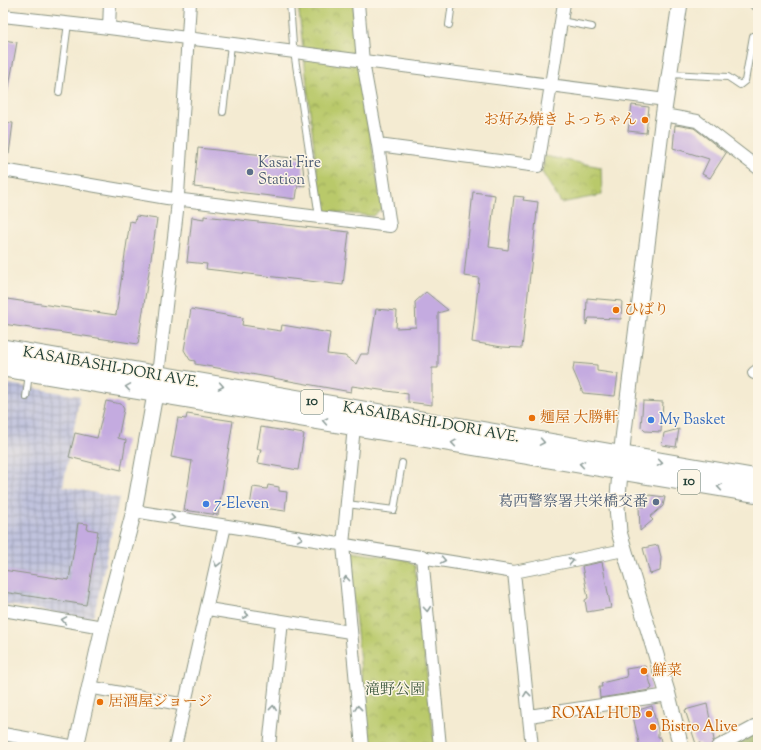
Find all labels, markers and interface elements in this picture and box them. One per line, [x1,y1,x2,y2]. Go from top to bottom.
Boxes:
place label: お好み焼き よっちゃん [484,110,637,131]
marker: お好み焼き よっちゃん [640,115,650,125]
place label: Kasai Fire Station [258,153,321,191]
marker: Kasai Fire Station [245,167,255,177]
place label: ひばり [624,300,669,321]
marker: ひばり [611,305,621,315]
street label: KASAIBASHI-DORI AVE. [21,342,201,394]
one-way arrow [218,382,224,390]
one-way arrow [125,383,131,392]
road number: 10 [301,390,323,414]
street label: KASAIBASHI-DORI AVE. [341,397,521,449]
place label: 麺屋 大勝軒 [540,408,618,429]
place label: My Basket [659,410,725,431]
marker: 麺屋 大勝軒 [527,413,537,423]
marker: My Basket [646,415,656,425]
one-way arrow [322,418,328,426]
one-way arrow [539,438,545,446]
one-way arrow [450,439,457,448]
one-way arrow [657,458,663,467]
one-way arrow [579,460,585,469]
road number: 10 [678,470,700,494]
one-way arrow [716,483,723,492]
place label: 葛西警察署共栄橋交番 [498,492,648,513]
place label: 7-Eleven [214,494,270,515]
marker: 葛西警察署共栄橋交番 [651,497,661,507]
marker: 7-Eleven [201,499,211,509]
one-way arrow [169,513,175,521]
one-way arrow [297,534,303,542]
one-way arrow [440,555,446,564]
one-way arrow [567,557,574,565]
one-way arrow [214,561,222,567]
one-way arrow [341,576,350,582]
one-way arrow [422,606,431,612]
one-way arrow [243,611,249,619]
one-way arrow [61,616,67,625]
place label: 鮮菜 [652,661,682,682]
marker: 鮮菜 [639,666,649,676]
park label: 滝野公園 [365,680,425,701]
one-way arrow [523,691,532,697]
place label: 居酒屋ジョージ [108,692,212,713]
marker: 居酒屋ジョージ [95,697,105,707]
place label: ROYAL HUB [552,704,642,725]
one-way arrow [269,705,278,711]
one-way arrow [354,705,363,711]
marker: ROYAL HUB [644,709,654,719]
place label: Bistro Alive [661,717,738,738]
marker: Bistro Alive [648,722,658,732]

